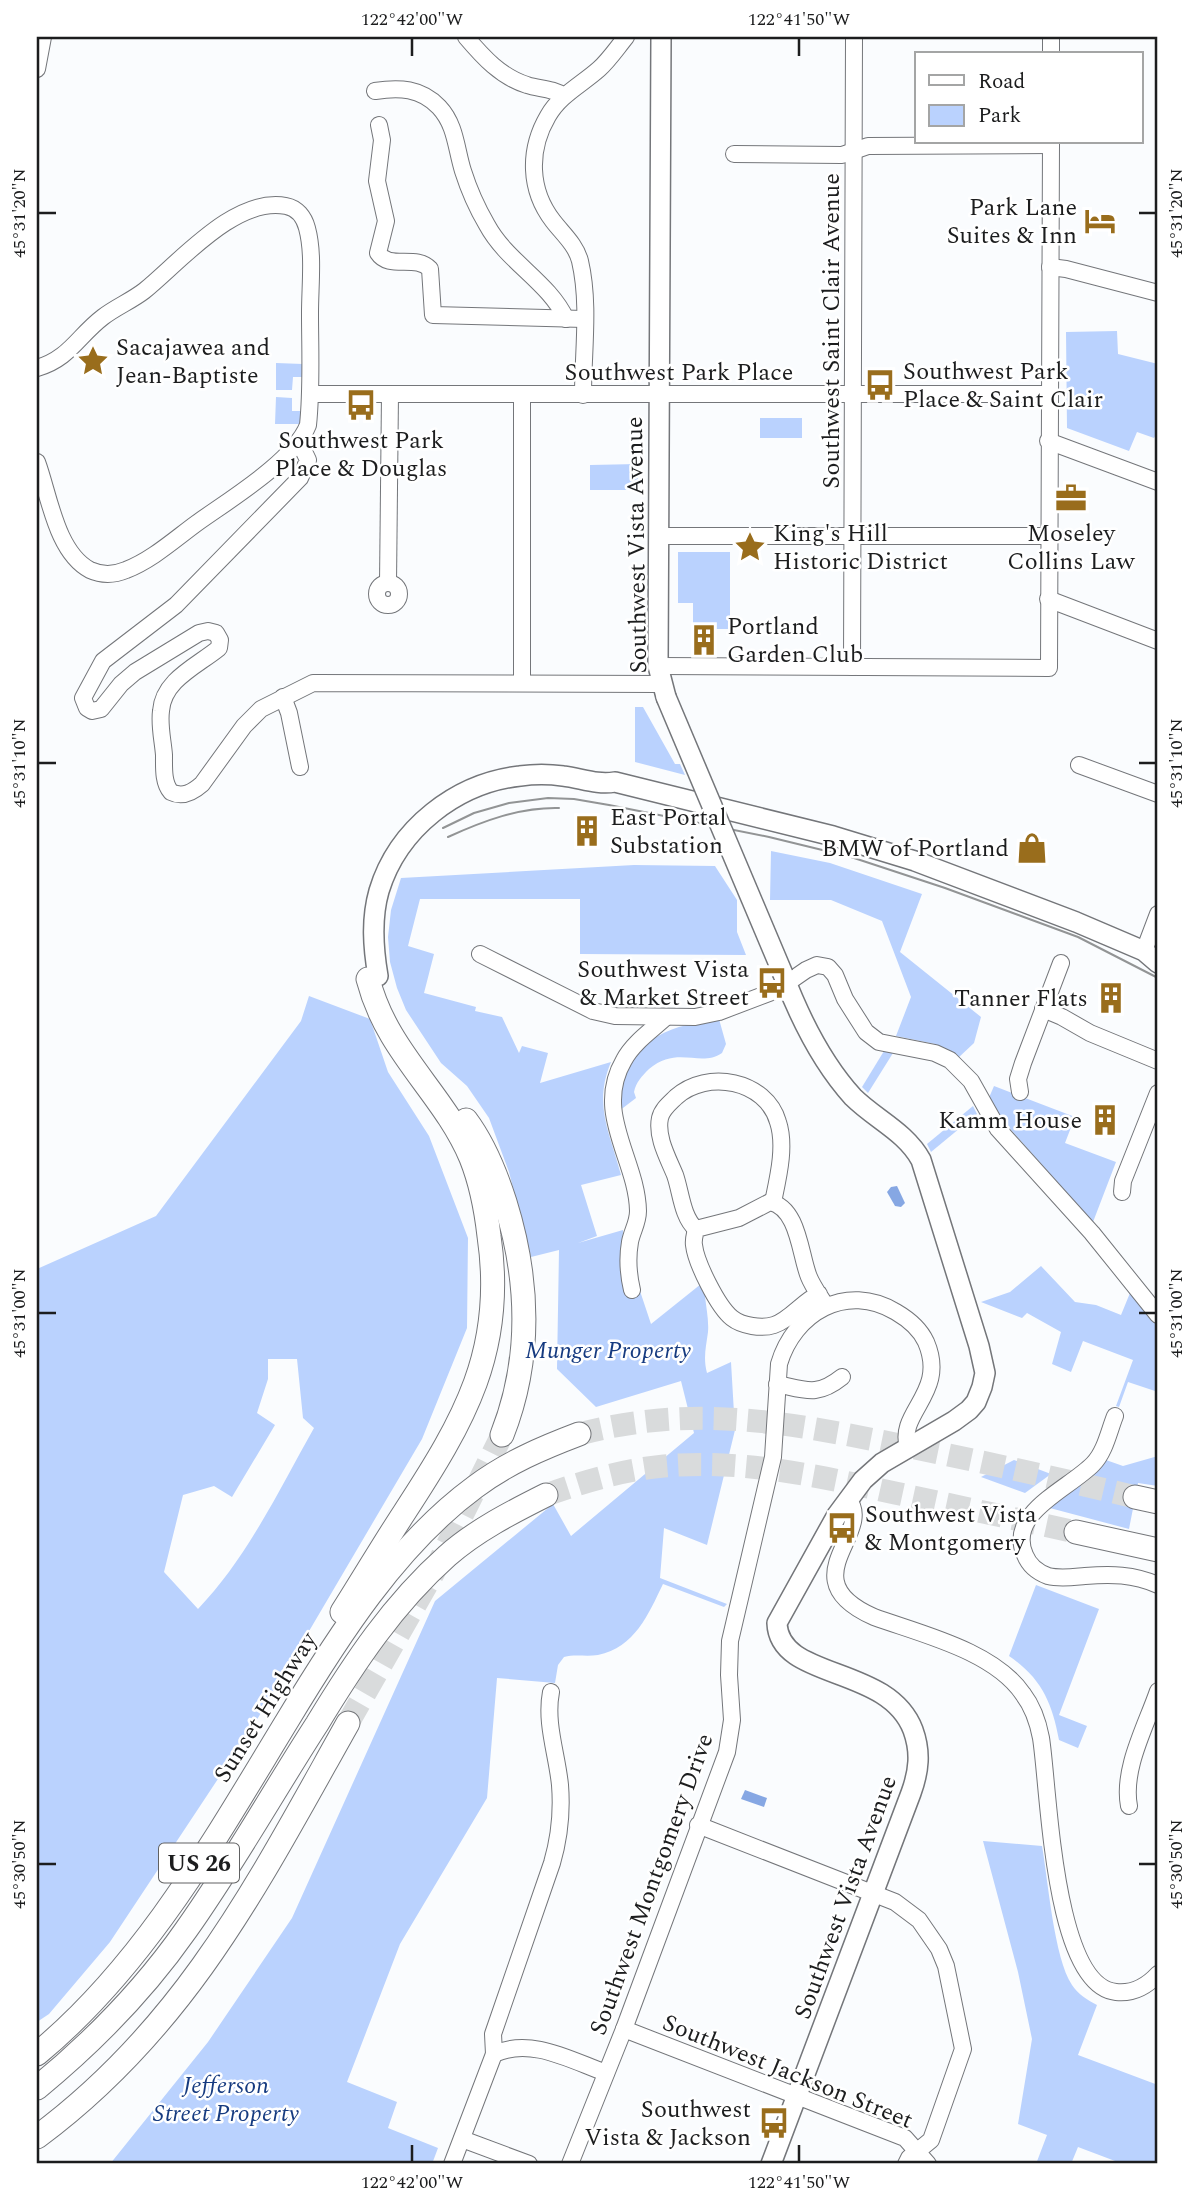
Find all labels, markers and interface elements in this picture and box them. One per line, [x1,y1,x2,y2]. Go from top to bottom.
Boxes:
text: 122°42'00"W [361,6,463,33]
text: 122°41'50"W [748,6,850,33]
legend [915,52,1142,144]
text: Road [978,66,1025,98]
text: Park [978,100,1022,132]
text: 45°31'20"N [6,168,33,258]
text: 45°31'20"N [1163,168,1190,258]
street label: Southwest Saint Clair Avenue [814,173,850,489]
place label: Park Lane Suites & Inn [947,190,1077,254]
hotel icon: Park Lane Suites & Inn [1083,204,1117,238]
place label: Sacajawea and Jean-Baptiste [116,330,270,394]
place icon: Sacajawea and Jean-Baptiste [76,344,110,378]
place label: Southwest Park Place & Saint Clair [903,354,1103,418]
street label: Southwest Park Place [565,355,793,391]
bus stop icon: Southwest Park Place & Saint Clair [863,368,897,402]
bus stop icon: Southwest Park Place & Douglas [344,388,378,422]
street label: Southwest Vista Avenue [617,416,657,674]
place label: Southwest Park Place & Douglas [275,423,447,487]
office icon: Moseley Collins Law [1054,481,1088,515]
place label: King's Hill Historic District [773,516,948,580]
place label: Moseley Collins Law [1007,516,1136,580]
place icon: King's Hill Historic District [733,530,767,564]
place label: Portland Garden Club [727,609,863,673]
building icon: Portland Garden Club [687,623,721,657]
text: 45°31'10"N [6,718,33,808]
text: 45°31'10"N [1163,718,1190,808]
place label: East Portal Substation [610,800,727,864]
building icon: East Portal Substation [570,814,604,848]
place label: BMW of Portland [821,831,1009,867]
shop icon: BMW of Portland [1015,831,1049,865]
place label: Southwest Vista & Market Street [577,952,749,1016]
bus stop icon: Southwest Vista & Market Street [755,966,789,1000]
place label: Tanner Flats [954,981,1088,1017]
building icon: Tanner Flats [1094,981,1128,1015]
place label: Kamm House [938,1103,1082,1139]
building icon: Kamm House [1088,1103,1122,1137]
text: 45°31'00"N [6,1268,33,1358]
text: 45°31'00"N [1163,1268,1190,1358]
park label: Munger Property [525,1333,691,1369]
place label: Southwest Vista & Montgomery [865,1497,1037,1561]
bus stop icon: Southwest Vista & Montgomery [825,1511,859,1545]
street label: Sunset Highway [205,1624,327,1790]
street label: Southwest Montgomery Drive [581,1729,723,2040]
street label: Southwest Vista Avenue [785,1770,907,2024]
text: 45°30'50"N [6,1819,33,1909]
text: 45°30'50"N [1163,1819,1190,1909]
road number: US 26 [159,1844,239,1882]
street label: Southwest Jackson Street [657,2005,918,2139]
park label: Jefferson Street Property [153,2068,299,2132]
place label: Southwest Vista & Jackson [585,2092,751,2156]
bus stop icon: Southwest Vista & Jackson [757,2106,791,2140]
text: 122°42'00"W [361,2169,463,2196]
text: 122°41'50"W [748,2169,850,2196]

